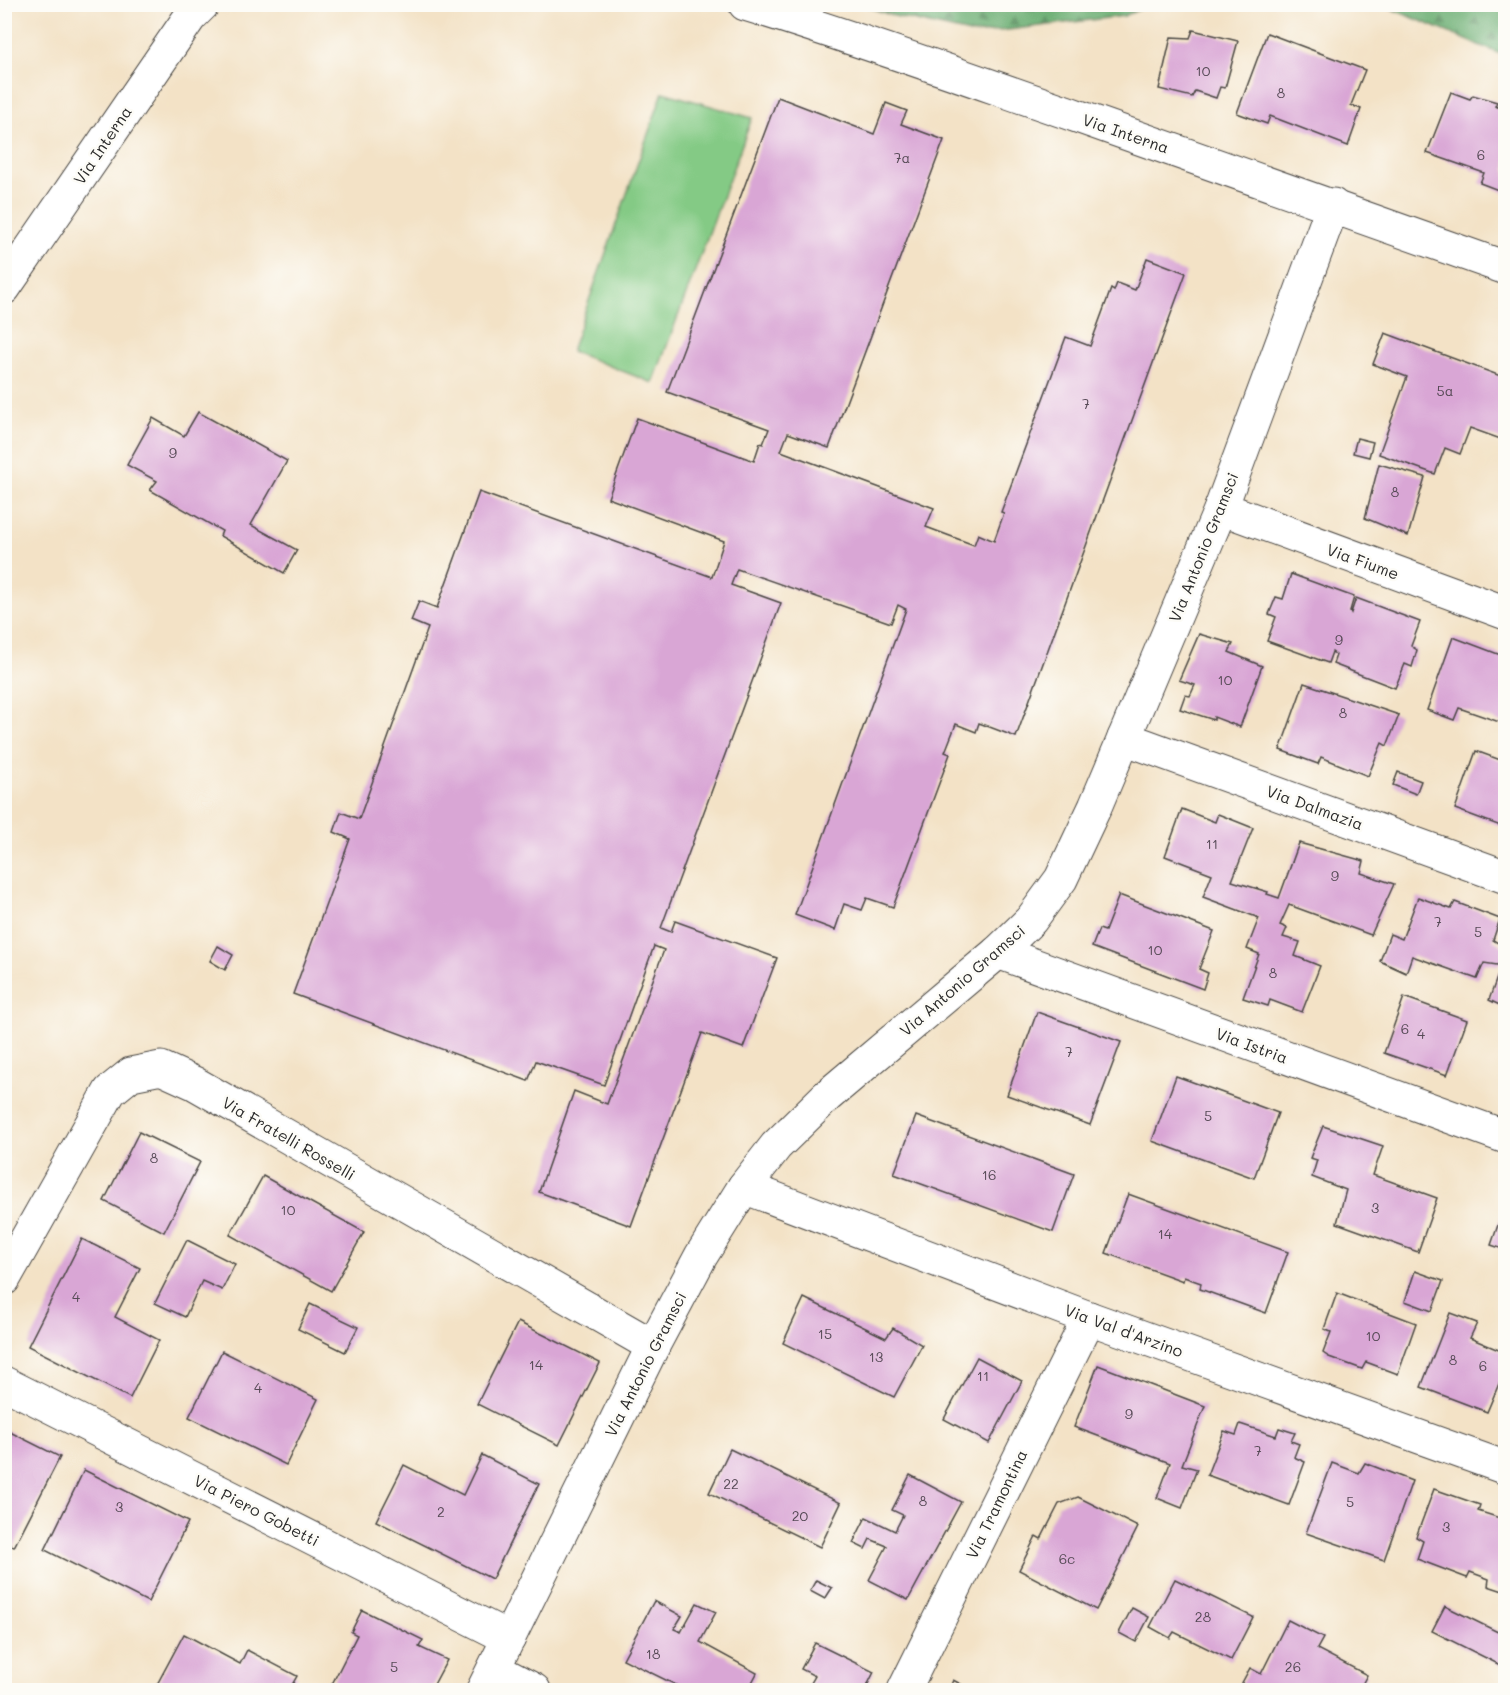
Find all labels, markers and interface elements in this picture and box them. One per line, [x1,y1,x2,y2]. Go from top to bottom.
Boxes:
house number: 10 [1196,61,1211,80]
house number: 8 [1277,83,1285,102]
street label: Via Interna [68,102,136,188]
street label: Via Interna [1080,108,1172,158]
house number: 6 [1477,145,1485,164]
house number: 7a [894,148,910,167]
house number: 5a [1437,381,1453,400]
house number: 7 [1082,394,1090,413]
house number: 9 [169,443,177,462]
street label: Via Antonio Gramsci [1163,469,1243,625]
house number: 8 [1391,482,1399,501]
street label: Via Fiume [1324,538,1402,584]
house number: 9 [1335,630,1343,649]
house number: 10 [1218,670,1233,689]
house number: 8 [1339,703,1347,722]
street label: Via Dalmazia [1264,780,1366,834]
house number: 11 [1206,834,1218,853]
house number: 9 [1331,866,1339,885]
house number: 7 [1434,912,1442,931]
street label: Via Antonio Gramsci [895,920,1029,1040]
house number: 5 [1474,922,1482,941]
house number: 10 [1148,940,1163,959]
house number: 8 [1269,963,1277,982]
house number: 6 [1401,1019,1409,1038]
street label: Via Istria [1213,1022,1291,1068]
house number: 4 [1417,1024,1426,1043]
house number: 7 [1065,1042,1073,1061]
street label: Via Fratelli Rosselli [219,1091,359,1185]
house number: 5 [1204,1106,1212,1125]
house number: 8 [150,1148,158,1167]
house number: 16 [982,1165,996,1184]
house number: 3 [1371,1198,1379,1217]
house number: 10 [281,1200,296,1219]
house number: 14 [1158,1224,1173,1243]
house number: 4 [72,1287,81,1306]
street label: Via Antonio Gramsci [599,1288,691,1440]
street label: Via Val d'Arzino [1062,1299,1186,1361]
house number: 15 [818,1324,832,1343]
house number: 10 [1366,1326,1381,1345]
house number: 13 [869,1347,883,1366]
house number: 8 [1449,1350,1457,1369]
house number: 14 [529,1355,544,1374]
house number: 6 [1479,1356,1487,1375]
house number: 11 [977,1366,989,1385]
house number: 4 [254,1378,263,1397]
house number: 9 [1125,1404,1133,1423]
house number: 7 [1254,1441,1262,1460]
street label: Via Tramontina [960,1446,1032,1562]
street label: Via Piero Gobetti [191,1469,323,1551]
house number: 22 [723,1474,739,1493]
house number: 8 [919,1491,927,1510]
house number: 5 [1346,1492,1354,1511]
house number: 3 [115,1497,123,1516]
house number: 2 [437,1502,445,1521]
house number: 20 [792,1506,809,1525]
house number: 3 [1442,1517,1450,1536]
house number: 6c [1059,1549,1075,1568]
house number: 28 [1195,1607,1211,1626]
house number: 18 [646,1644,660,1663]
house number: 5 [390,1657,398,1676]
house number: 26 [1285,1657,1301,1676]

